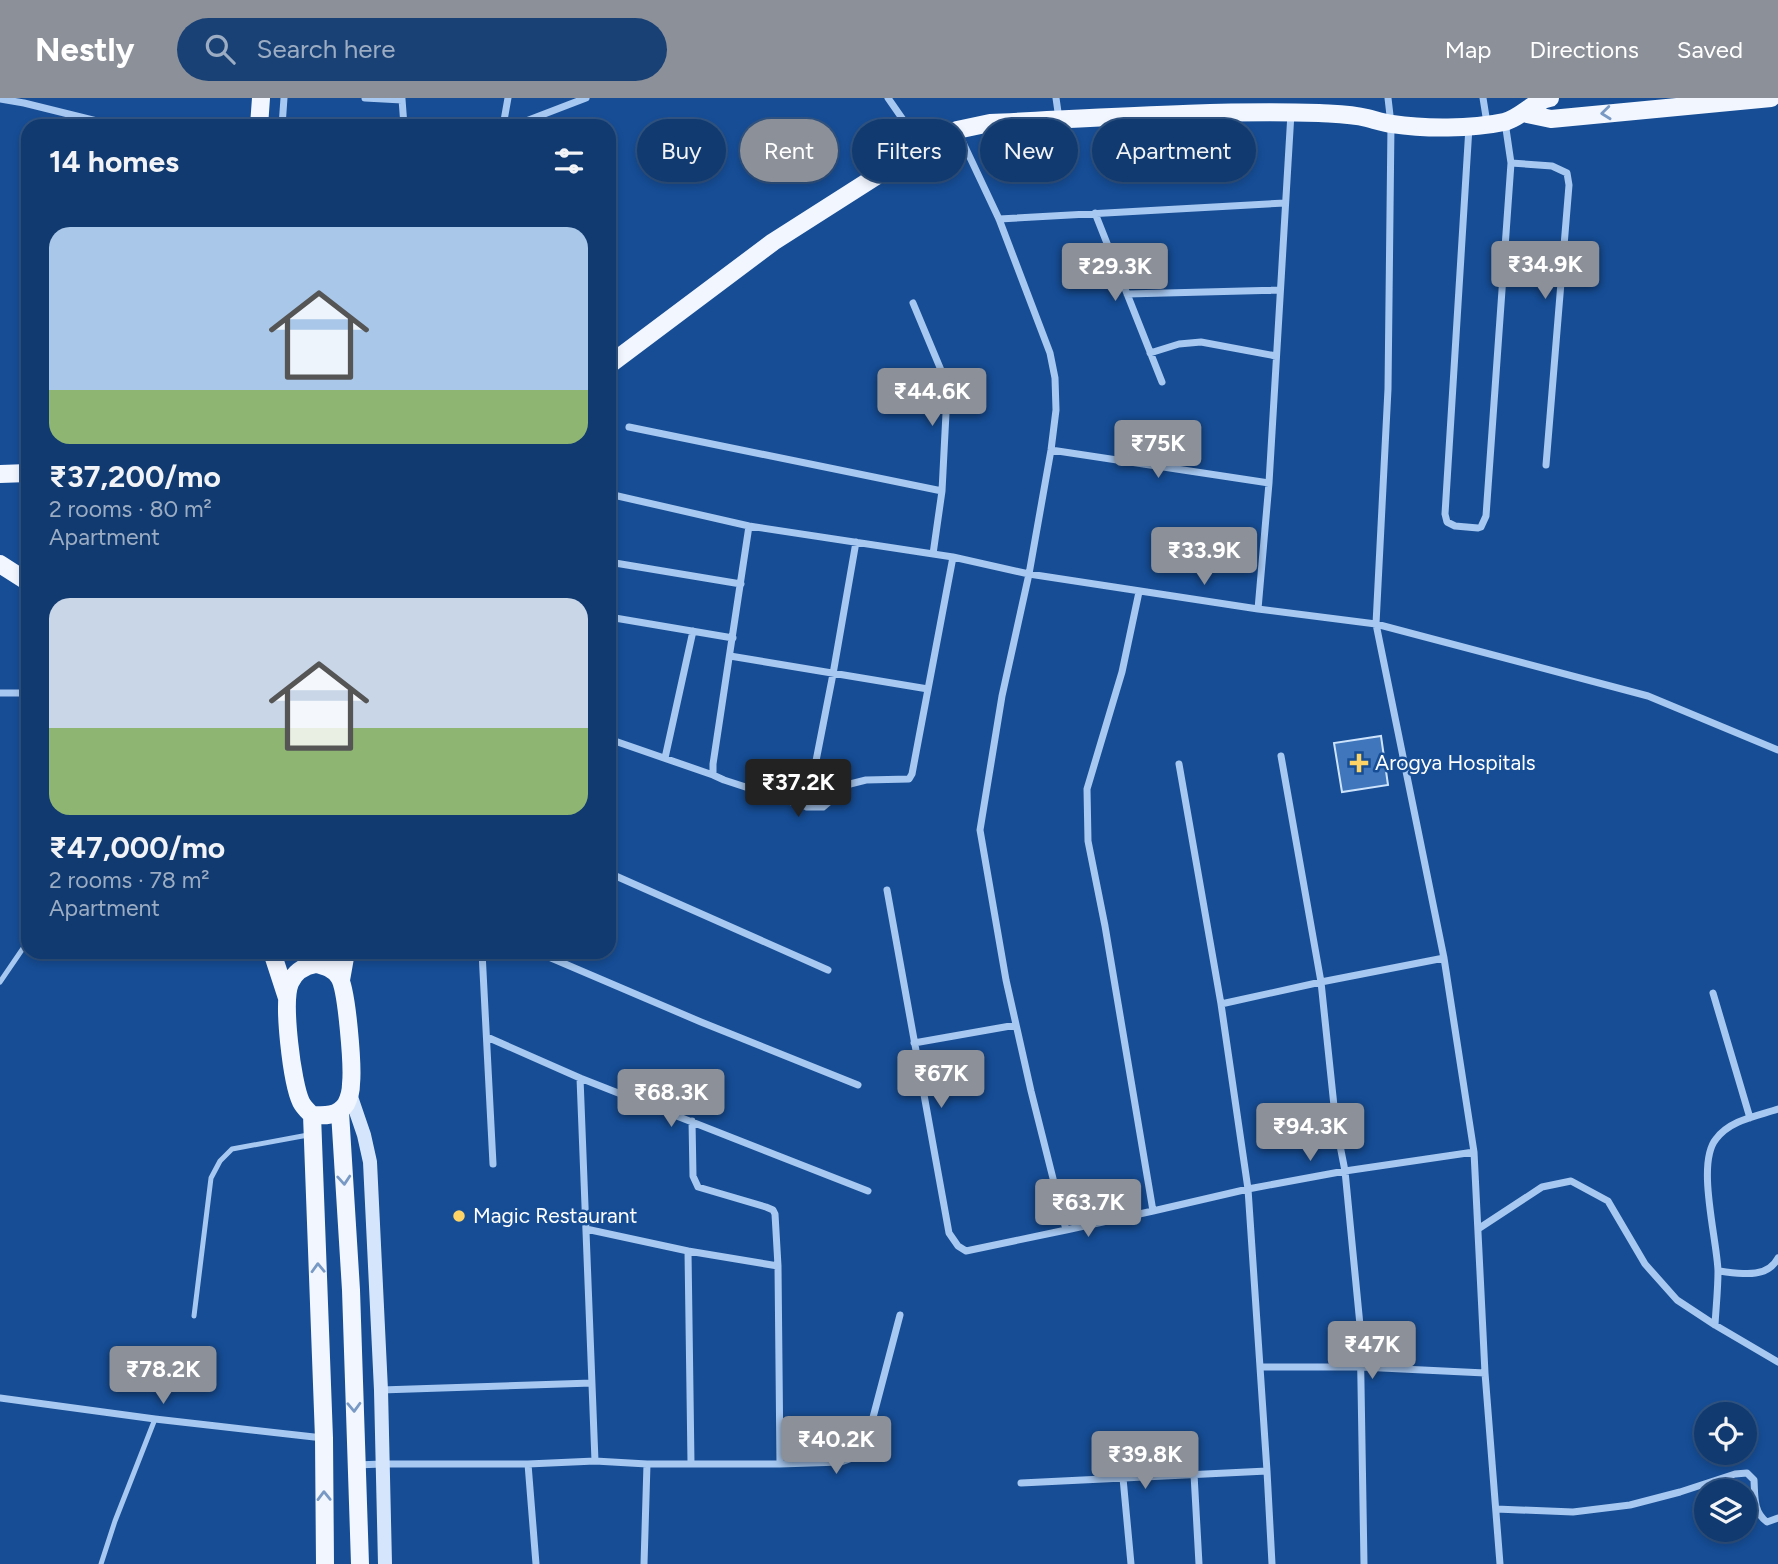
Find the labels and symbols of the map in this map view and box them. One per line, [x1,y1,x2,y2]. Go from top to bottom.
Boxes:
one-way arrow [1600,106,1612,121]
pin: ₹34.9K [1488,242,1602,301]
pin: ₹29.3K [1058,244,1172,303]
pin: ₹44.6K [875,368,989,428]
pin: ₹75K [1117,420,1199,480]
pin: ₹33.9K [1147,528,1261,587]
place label: Arogya Hospitals [1375,750,1536,775]
marker: Arogya Hospitals [1349,753,1369,773]
pin: ₹37.2K [741,760,855,819]
pin: ₹67K [900,1051,982,1110]
pin: ₹68.3K [614,1070,728,1129]
pin: ₹94.3K [1253,1104,1367,1163]
one-way arrow [336,1175,351,1186]
pin: ₹63.7K [1031,1180,1145,1239]
place label: Magic Restaurant [473,1203,637,1228]
marker: Magic Restaurant [451,1208,467,1224]
one-way arrow [310,1263,325,1274]
pin: ₹47K [1331,1322,1413,1381]
pin: ₹78.2K [106,1346,220,1406]
one-way arrow [346,1402,362,1413]
pin: ₹40.2K [779,1416,893,1476]
pin: ₹39.8K [1088,1432,1202,1491]
one-way arrow [317,1490,332,1501]

